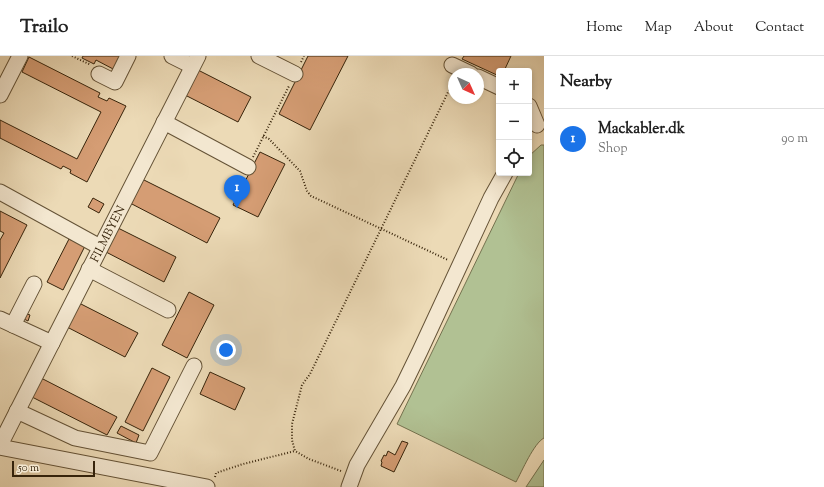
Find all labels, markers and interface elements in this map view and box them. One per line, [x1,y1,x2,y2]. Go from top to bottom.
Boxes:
text: Trailo [20,14,68,41]
text: Home [586,18,623,38]
text: Map [645,18,672,38]
text: About [694,18,733,38]
text: Contact [755,18,804,38]
north arrow [448,68,484,104]
map controls [496,68,532,176]
button: + [496,68,532,104]
text: Nearby [560,70,612,94]
button: − [496,104,532,140]
text: Mackabler.dk [598,119,685,140]
text: 1 [571,130,575,148]
text: 90 m [781,130,808,148]
button: locate [496,140,532,176]
text: Shop [598,140,627,158]
pin: 1 [224,175,250,208]
street label: FILMBYEN [86,202,131,266]
your location [216,340,236,360]
scale bar [12,459,95,478]
text: 50 m [18,460,39,476]

